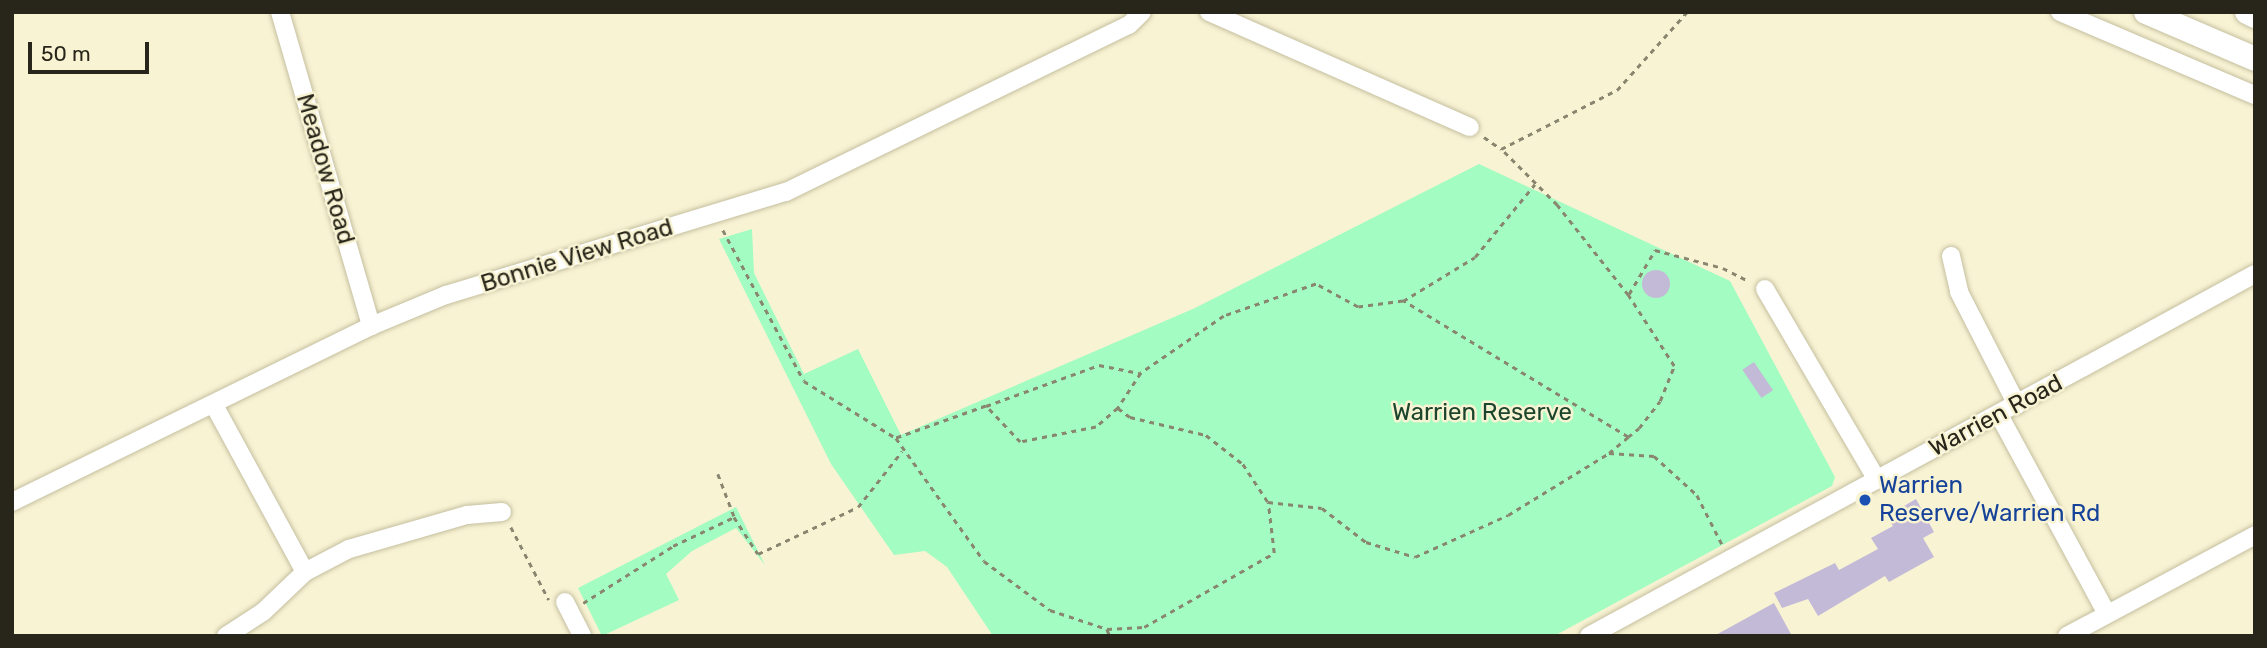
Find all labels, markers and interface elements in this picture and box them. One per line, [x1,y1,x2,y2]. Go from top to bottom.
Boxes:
scale bar [32,28,152,72]
text: 50 m [41,41,91,66]
street label: Meadow Road [290,90,360,248]
street label: Bonnie View Road [477,213,677,299]
street label: Warrien Road [1924,369,2068,463]
park label: Warrien Reserve [1392,399,1572,427]
place label: Warrien Reserve/Warrien Rd [1879,472,2100,528]
marker: Warrien Reserve/Warrien Rd [1857,492,1873,508]

